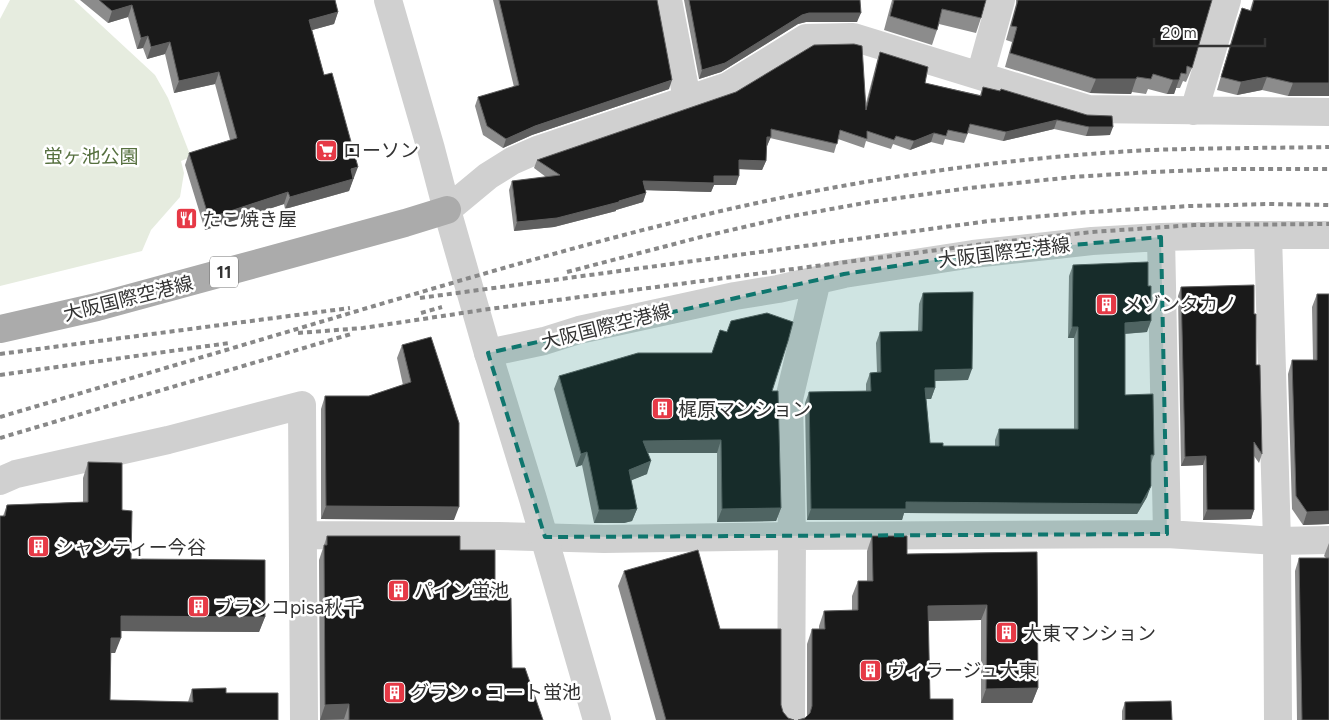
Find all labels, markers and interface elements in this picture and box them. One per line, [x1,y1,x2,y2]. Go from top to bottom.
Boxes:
scale bar [1154,15,1265,47]
text: 20 m [1162,24,1196,42]
supermarket icon: ローソン [315,138,339,162]
place label: ローソン [343,139,419,162]
park label: 蛍ヶ池公園 [43,145,139,168]
restaurant icon: たこ焼き屋 [174,207,198,231]
place label: たこ焼き屋 [202,208,297,231]
street label: 大阪国際空港線 [937,233,1071,272]
road number: 11 [210,256,238,288]
street label: 大阪国際空港線 [61,271,195,326]
building icon: メゾンタカノ [1095,292,1119,316]
place label: メゾンタカノ [1123,293,1237,316]
street label: 大阪国際空港線 [539,299,673,354]
building icon: 梶原マンション [650,397,674,421]
place label: 梶原マンション [678,398,811,421]
building icon: シャンティー今谷 [27,535,51,559]
place label: シャンティー今谷 [55,536,206,559]
building icon: パイン蛍池 [386,578,410,602]
place label: パイン蛍池 [414,579,509,602]
building icon: ブランコpisa秋千 [186,595,210,619]
place label: ブランコpisa秋千 [214,596,362,619]
building icon: 大東マンション [995,621,1019,645]
place label: 大東マンション [1023,622,1156,645]
building icon: ヴィラージュ大東 [859,658,883,682]
place label: ヴィラージュ大東 [887,659,1037,682]
building icon: グラン・コート蛍池 [382,680,406,704]
place label: グラン・コート蛍池 [410,681,581,704]

